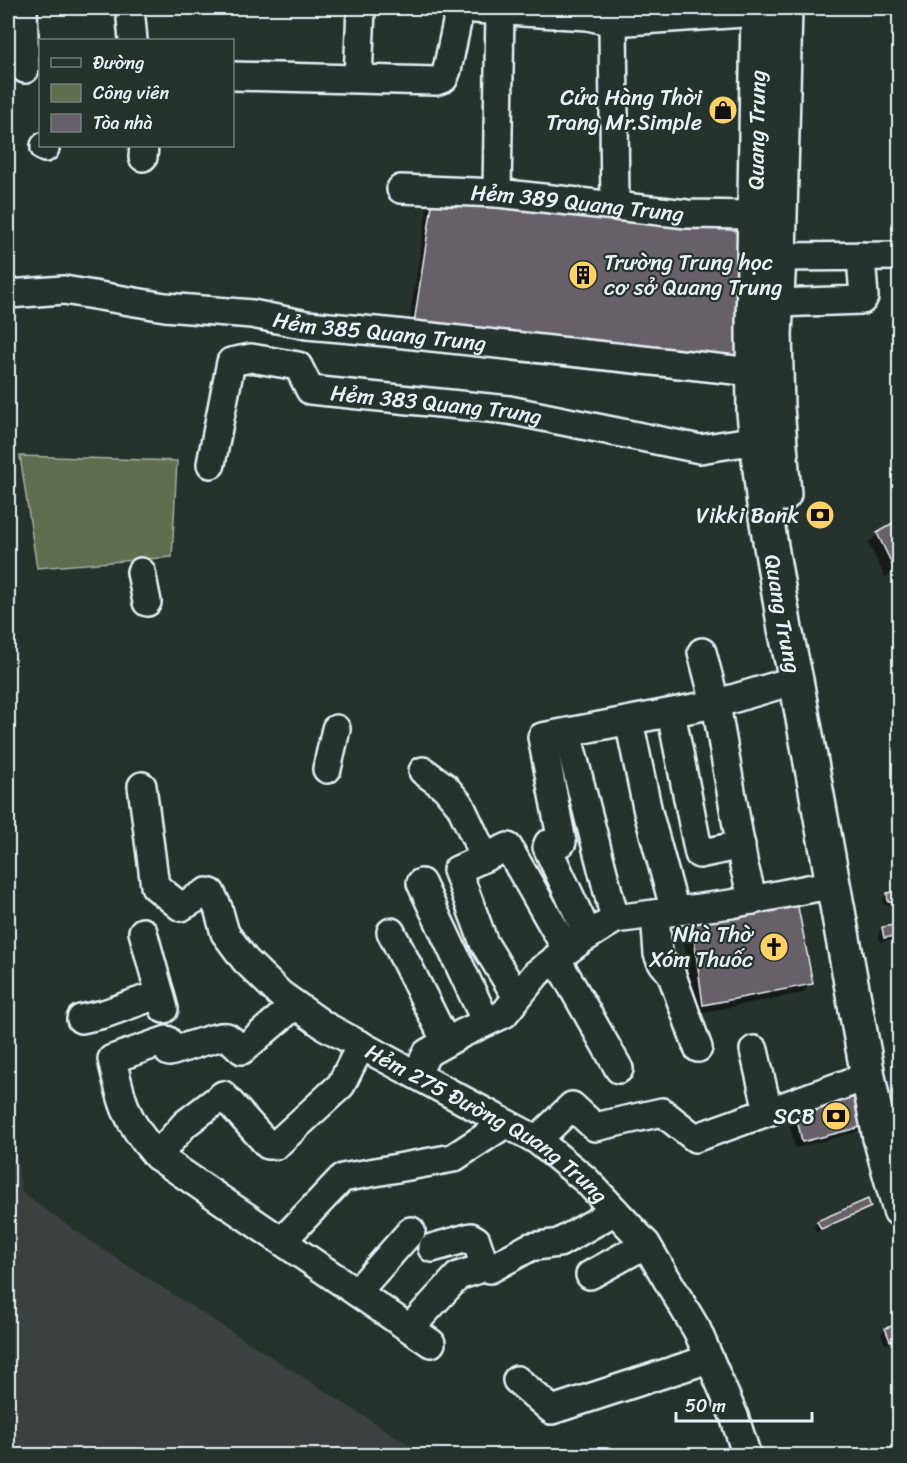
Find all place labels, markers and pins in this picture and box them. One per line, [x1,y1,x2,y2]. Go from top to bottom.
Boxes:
place label: Cửa Hàng Thời Trang Mr.Simple [546,78,703,142]
shop icon: Cửa Hàng Thời Trang Mr.Simple [707,94,739,126]
place label: Trường Trung học cơ sở Quang Trung [604,243,782,307]
building icon: Trường Trung học cơ sở Quang Trung [567,259,599,291]
place label: Vikki Bank [696,496,799,535]
bank icon: Vikki Bank [804,499,836,531]
place label: Nhà Thờ Xóm Thuốc [649,915,755,979]
church icon: Nhà Thờ Xóm Thuốc [758,931,790,963]
place label: SCB [773,1097,815,1136]
bank icon: SCB [820,1100,852,1132]

